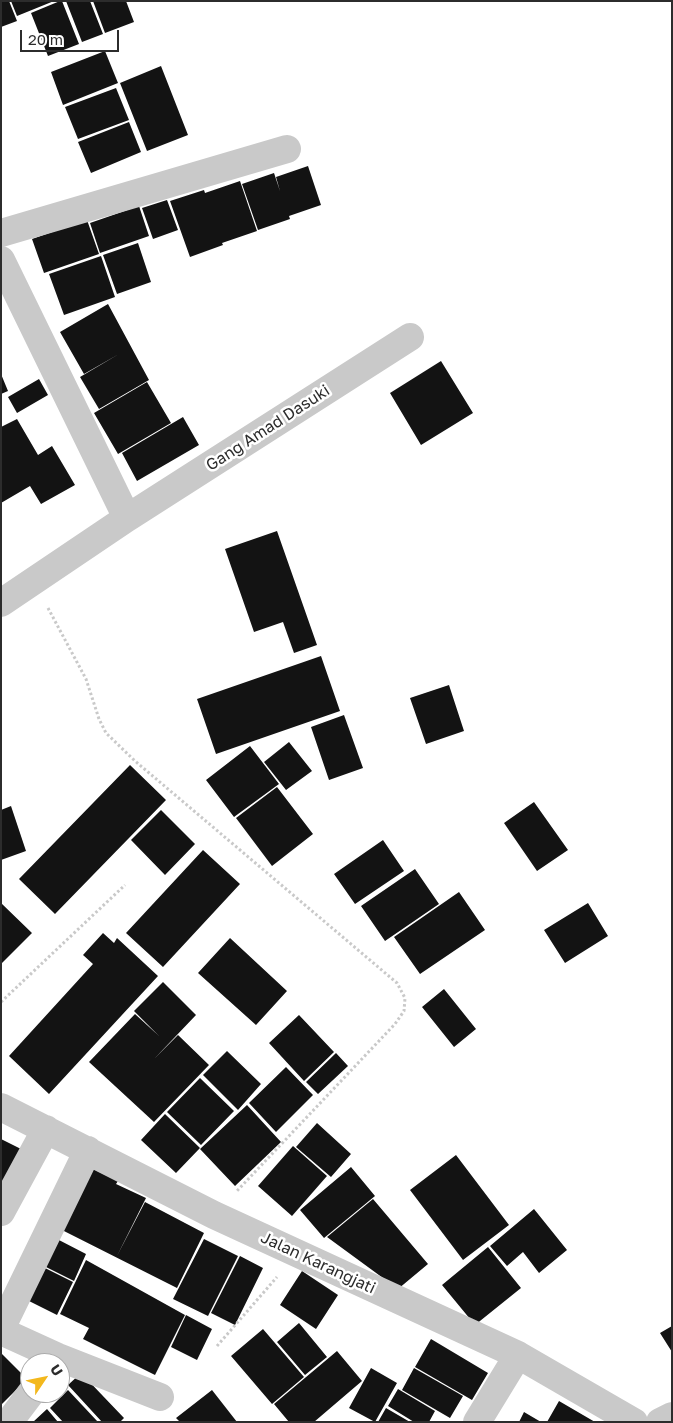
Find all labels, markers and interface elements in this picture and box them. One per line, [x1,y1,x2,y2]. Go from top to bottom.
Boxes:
scale bar [22,20,121,52]
text: 20 m [28,30,63,48]
street label: Gang Amad Dasuki [203,381,333,475]
street label: Jalan Karangjati [258,1228,378,1298]
north arrow [20,1353,70,1403]
text: U [47,1361,67,1379]

